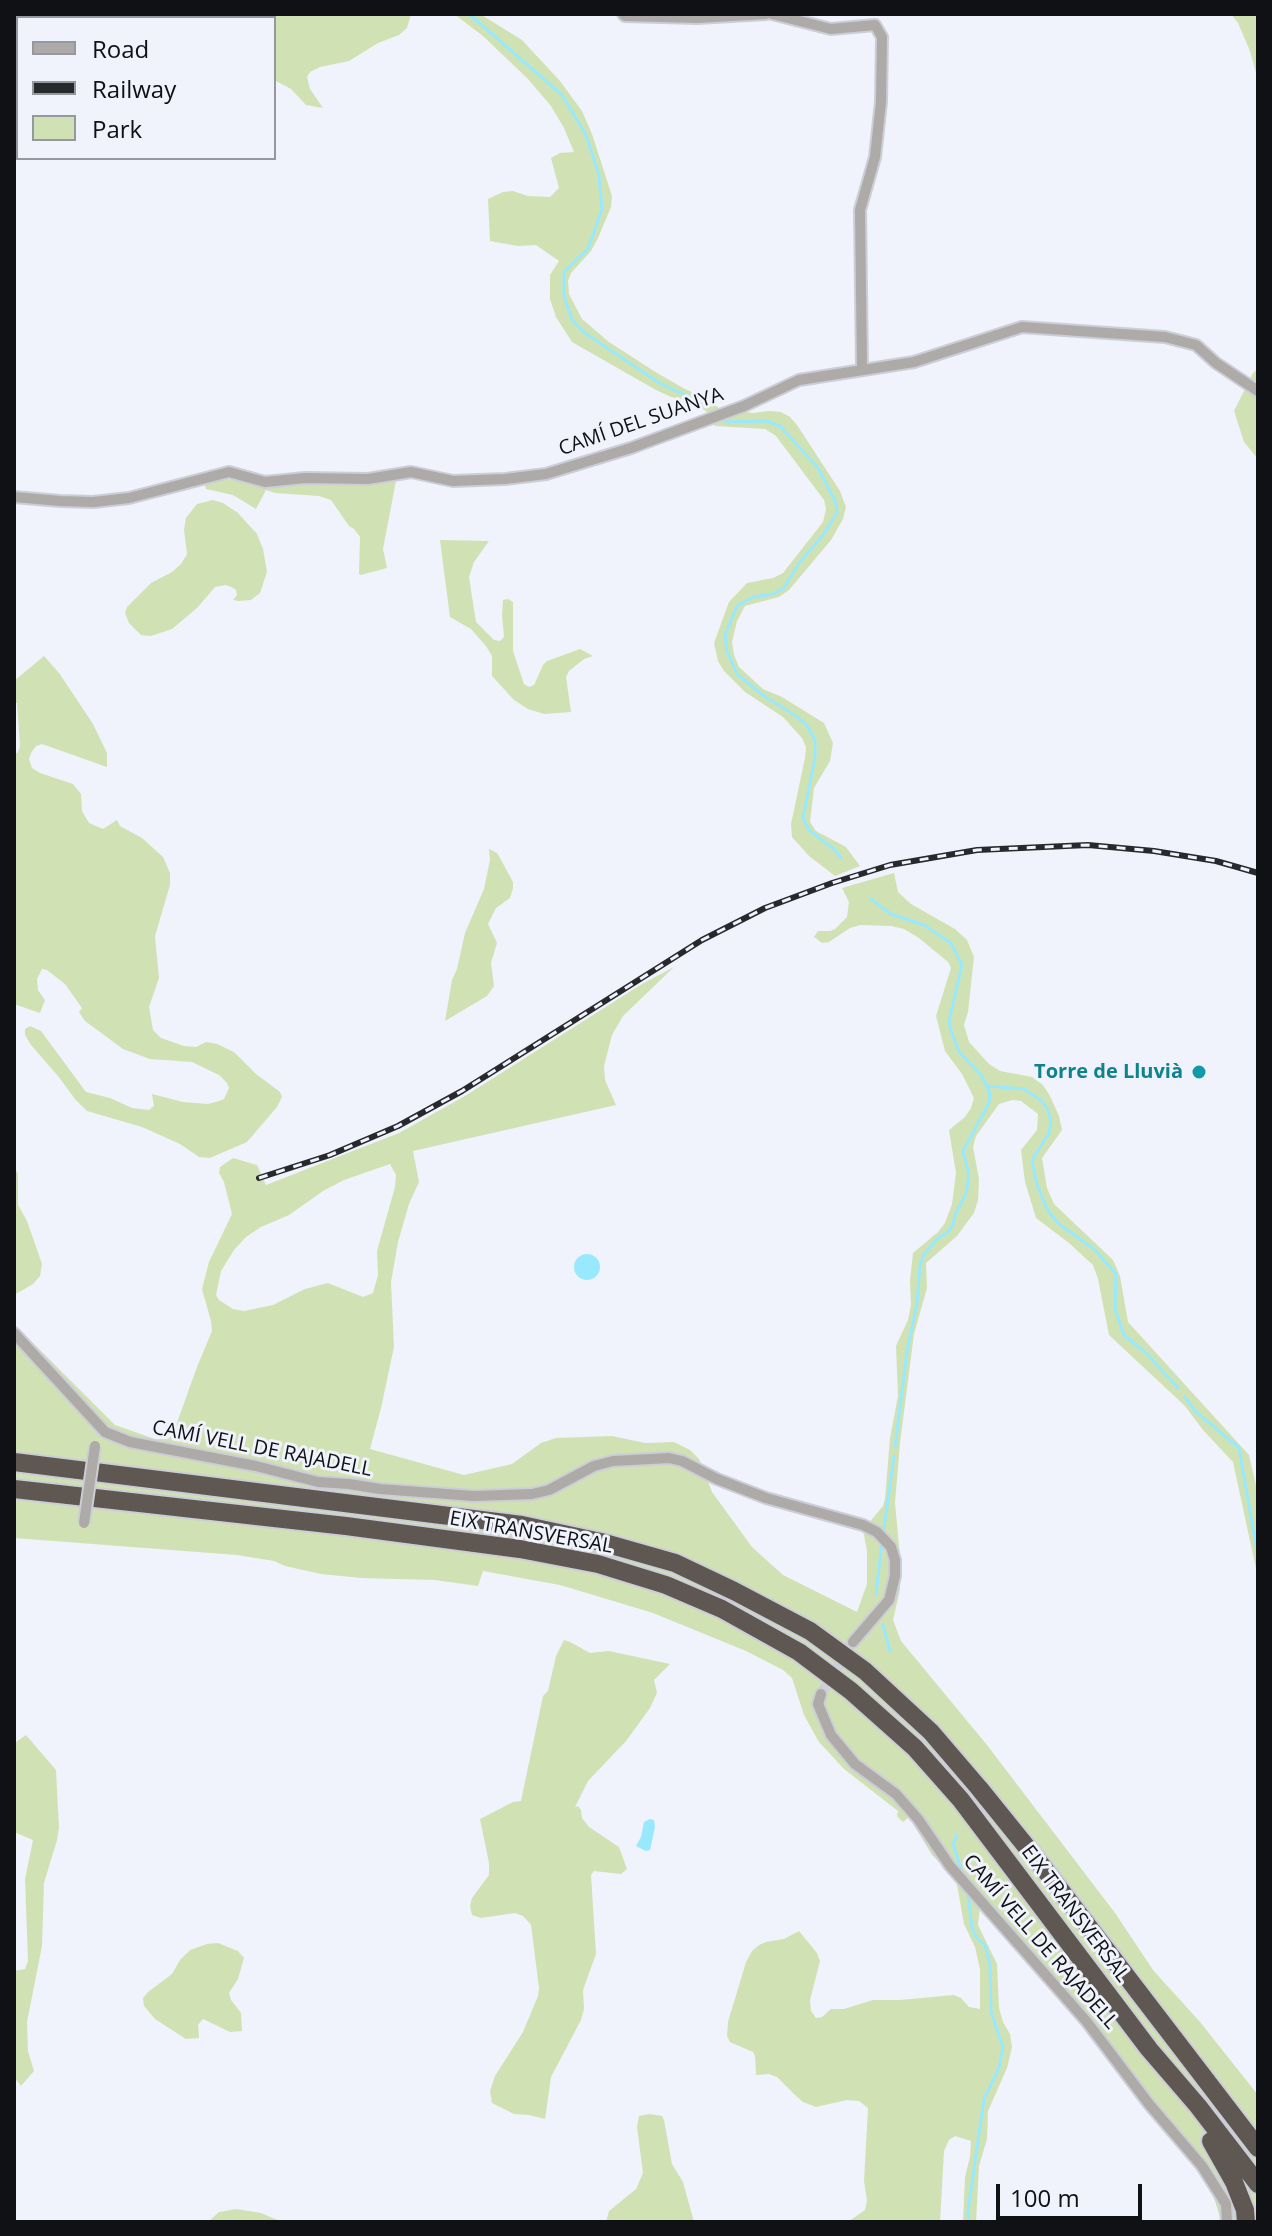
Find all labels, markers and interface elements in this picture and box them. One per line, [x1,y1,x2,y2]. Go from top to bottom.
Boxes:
legend [16,16,276,160]
text: Road [92,32,149,65]
text: Railway [92,72,176,105]
text: Park [92,112,142,145]
street label: CAMÍ DEL SUANYA [556,383,726,461]
place label: Torre de Lluvià [1034,1060,1183,1084]
marker: Torre de Lluvià [1190,1063,1208,1081]
street label: CAMÍ VELL DE RAJADELL [150,1416,374,1482]
street label: EIX TRANSVERSAL [448,1507,614,1559]
street label: EIX TRANSVERSAL [1016,1841,1134,1987]
street label: CAMÍ VELL DE RAJADELL [958,1850,1122,2034]
scale bar [1000,2168,1146,2218]
text: 100 m [1010,2181,1080,2214]

